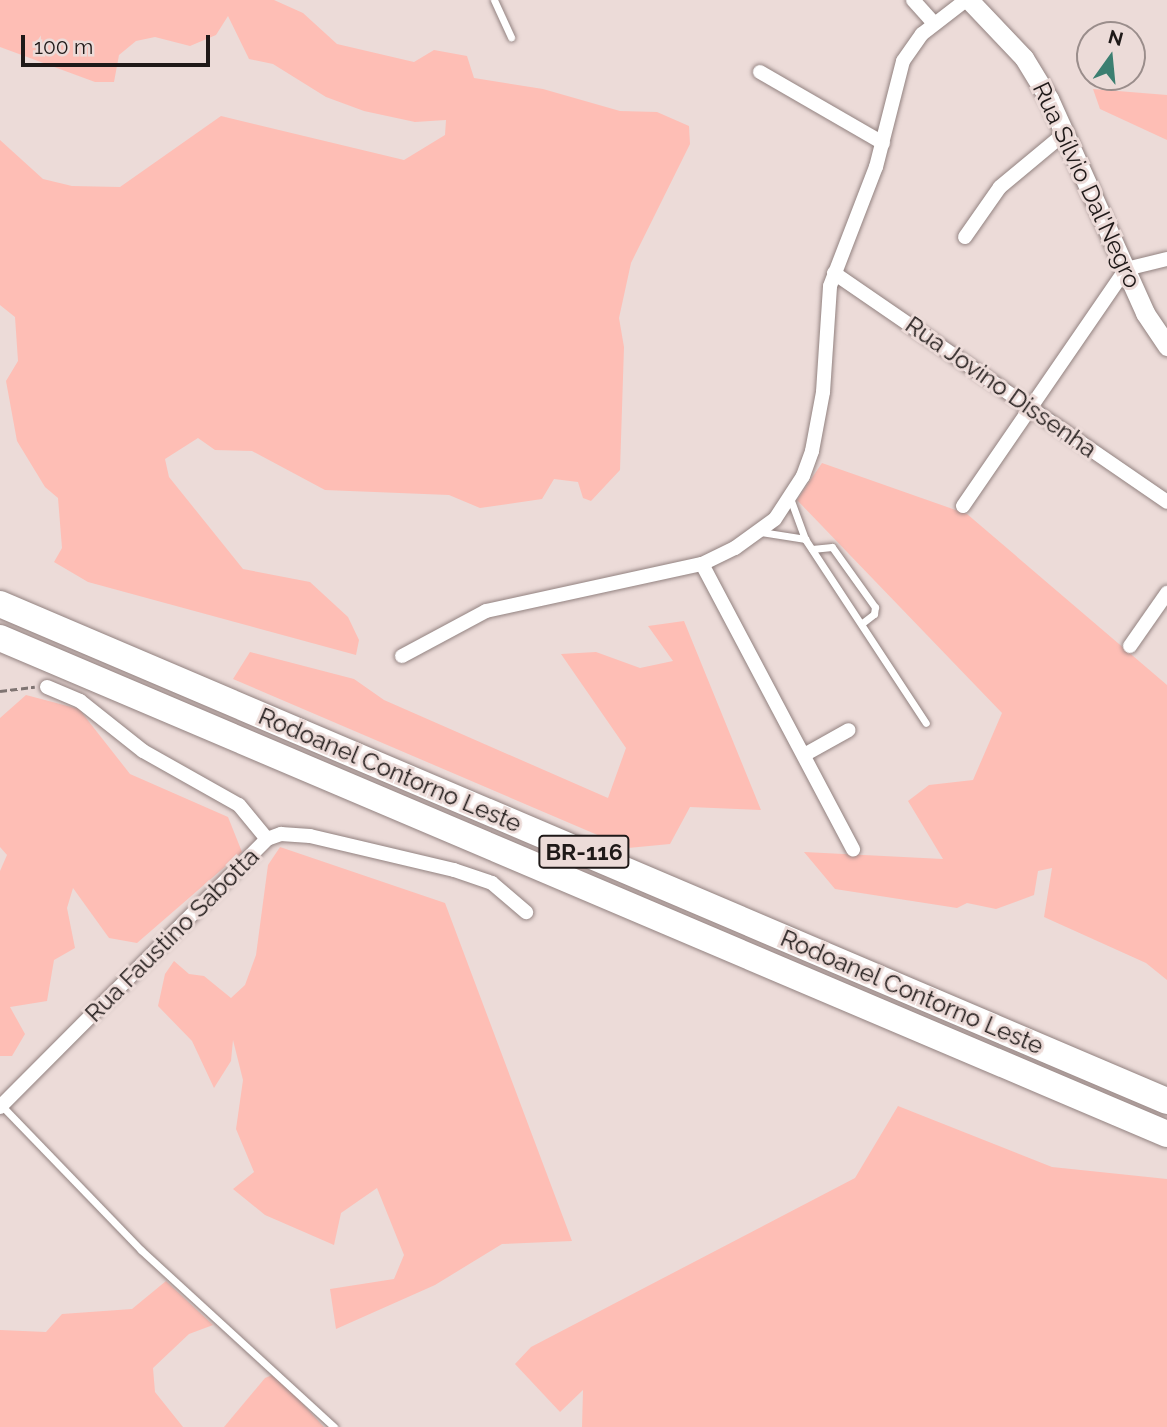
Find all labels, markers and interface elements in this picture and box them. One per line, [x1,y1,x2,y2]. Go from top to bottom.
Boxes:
scale bar [24,21,214,65]
north arrow [1076,21,1146,91]
text: N [1106,25,1126,50]
text: 100 m [34,34,93,59]
street label: Rua Sílvio Dal'Negro [1027,77,1147,293]
street label: Rua Jovino Dissenha [900,310,1102,464]
street label: Rodoanel Contorno Leste [254,701,526,839]
road number: BR-116 [537,832,631,872]
street label: Rua Faustino Sabotta [79,842,265,1028]
street label: Rodoanel Contorno Leste [776,923,1048,1061]

